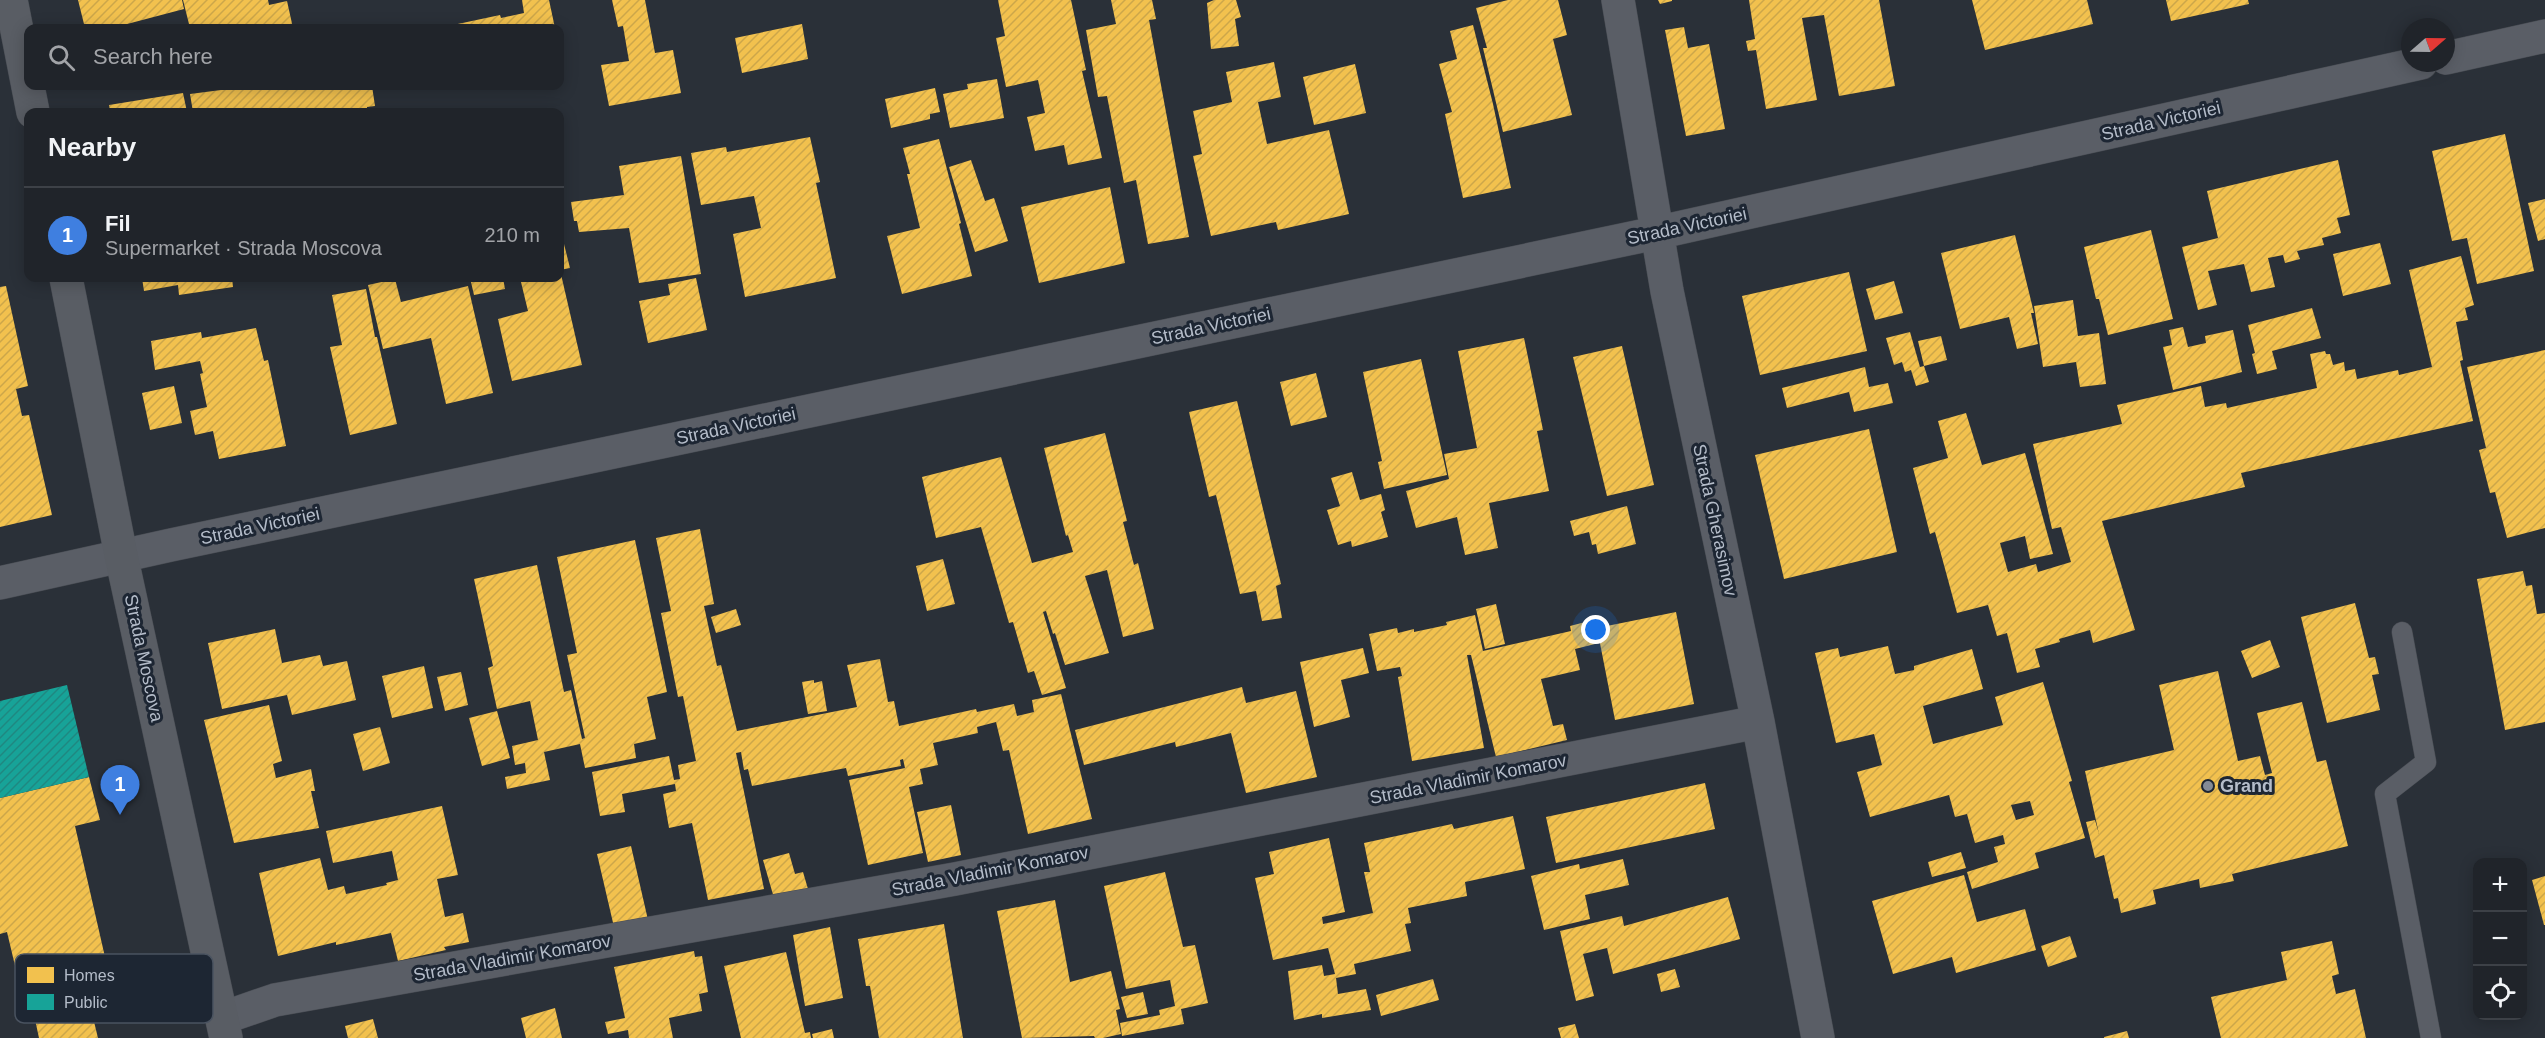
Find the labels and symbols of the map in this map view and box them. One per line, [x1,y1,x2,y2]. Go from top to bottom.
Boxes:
north arrow [2401,18,2455,72]
street label: Strada Victoriei [2099,98,2223,144]
street label: Strada Victoriei [1625,204,1749,248]
street label: Strada Victoriei [1149,304,1273,348]
street label: Strada Victoriei [674,404,798,448]
street label: Strada Gherasimov [1689,442,1741,598]
street label: Strada Victoriei [198,504,322,548]
street label: Strada Moscova [121,592,168,725]
your location [1581,615,1610,644]
street label: Strada Vladimir Komarov [1368,750,1568,808]
pin: 1 [100,766,140,815]
place label: Grand [2220,776,2273,796]
marker: Grand [2201,779,2215,793]
street label: Strada Vladimir Komarov [890,842,1090,900]
street label: Strada Vladimir Komarov [412,931,612,985]
legend [15,954,213,1023]
text: Homes [64,967,115,984]
text: Public [64,994,108,1011]

